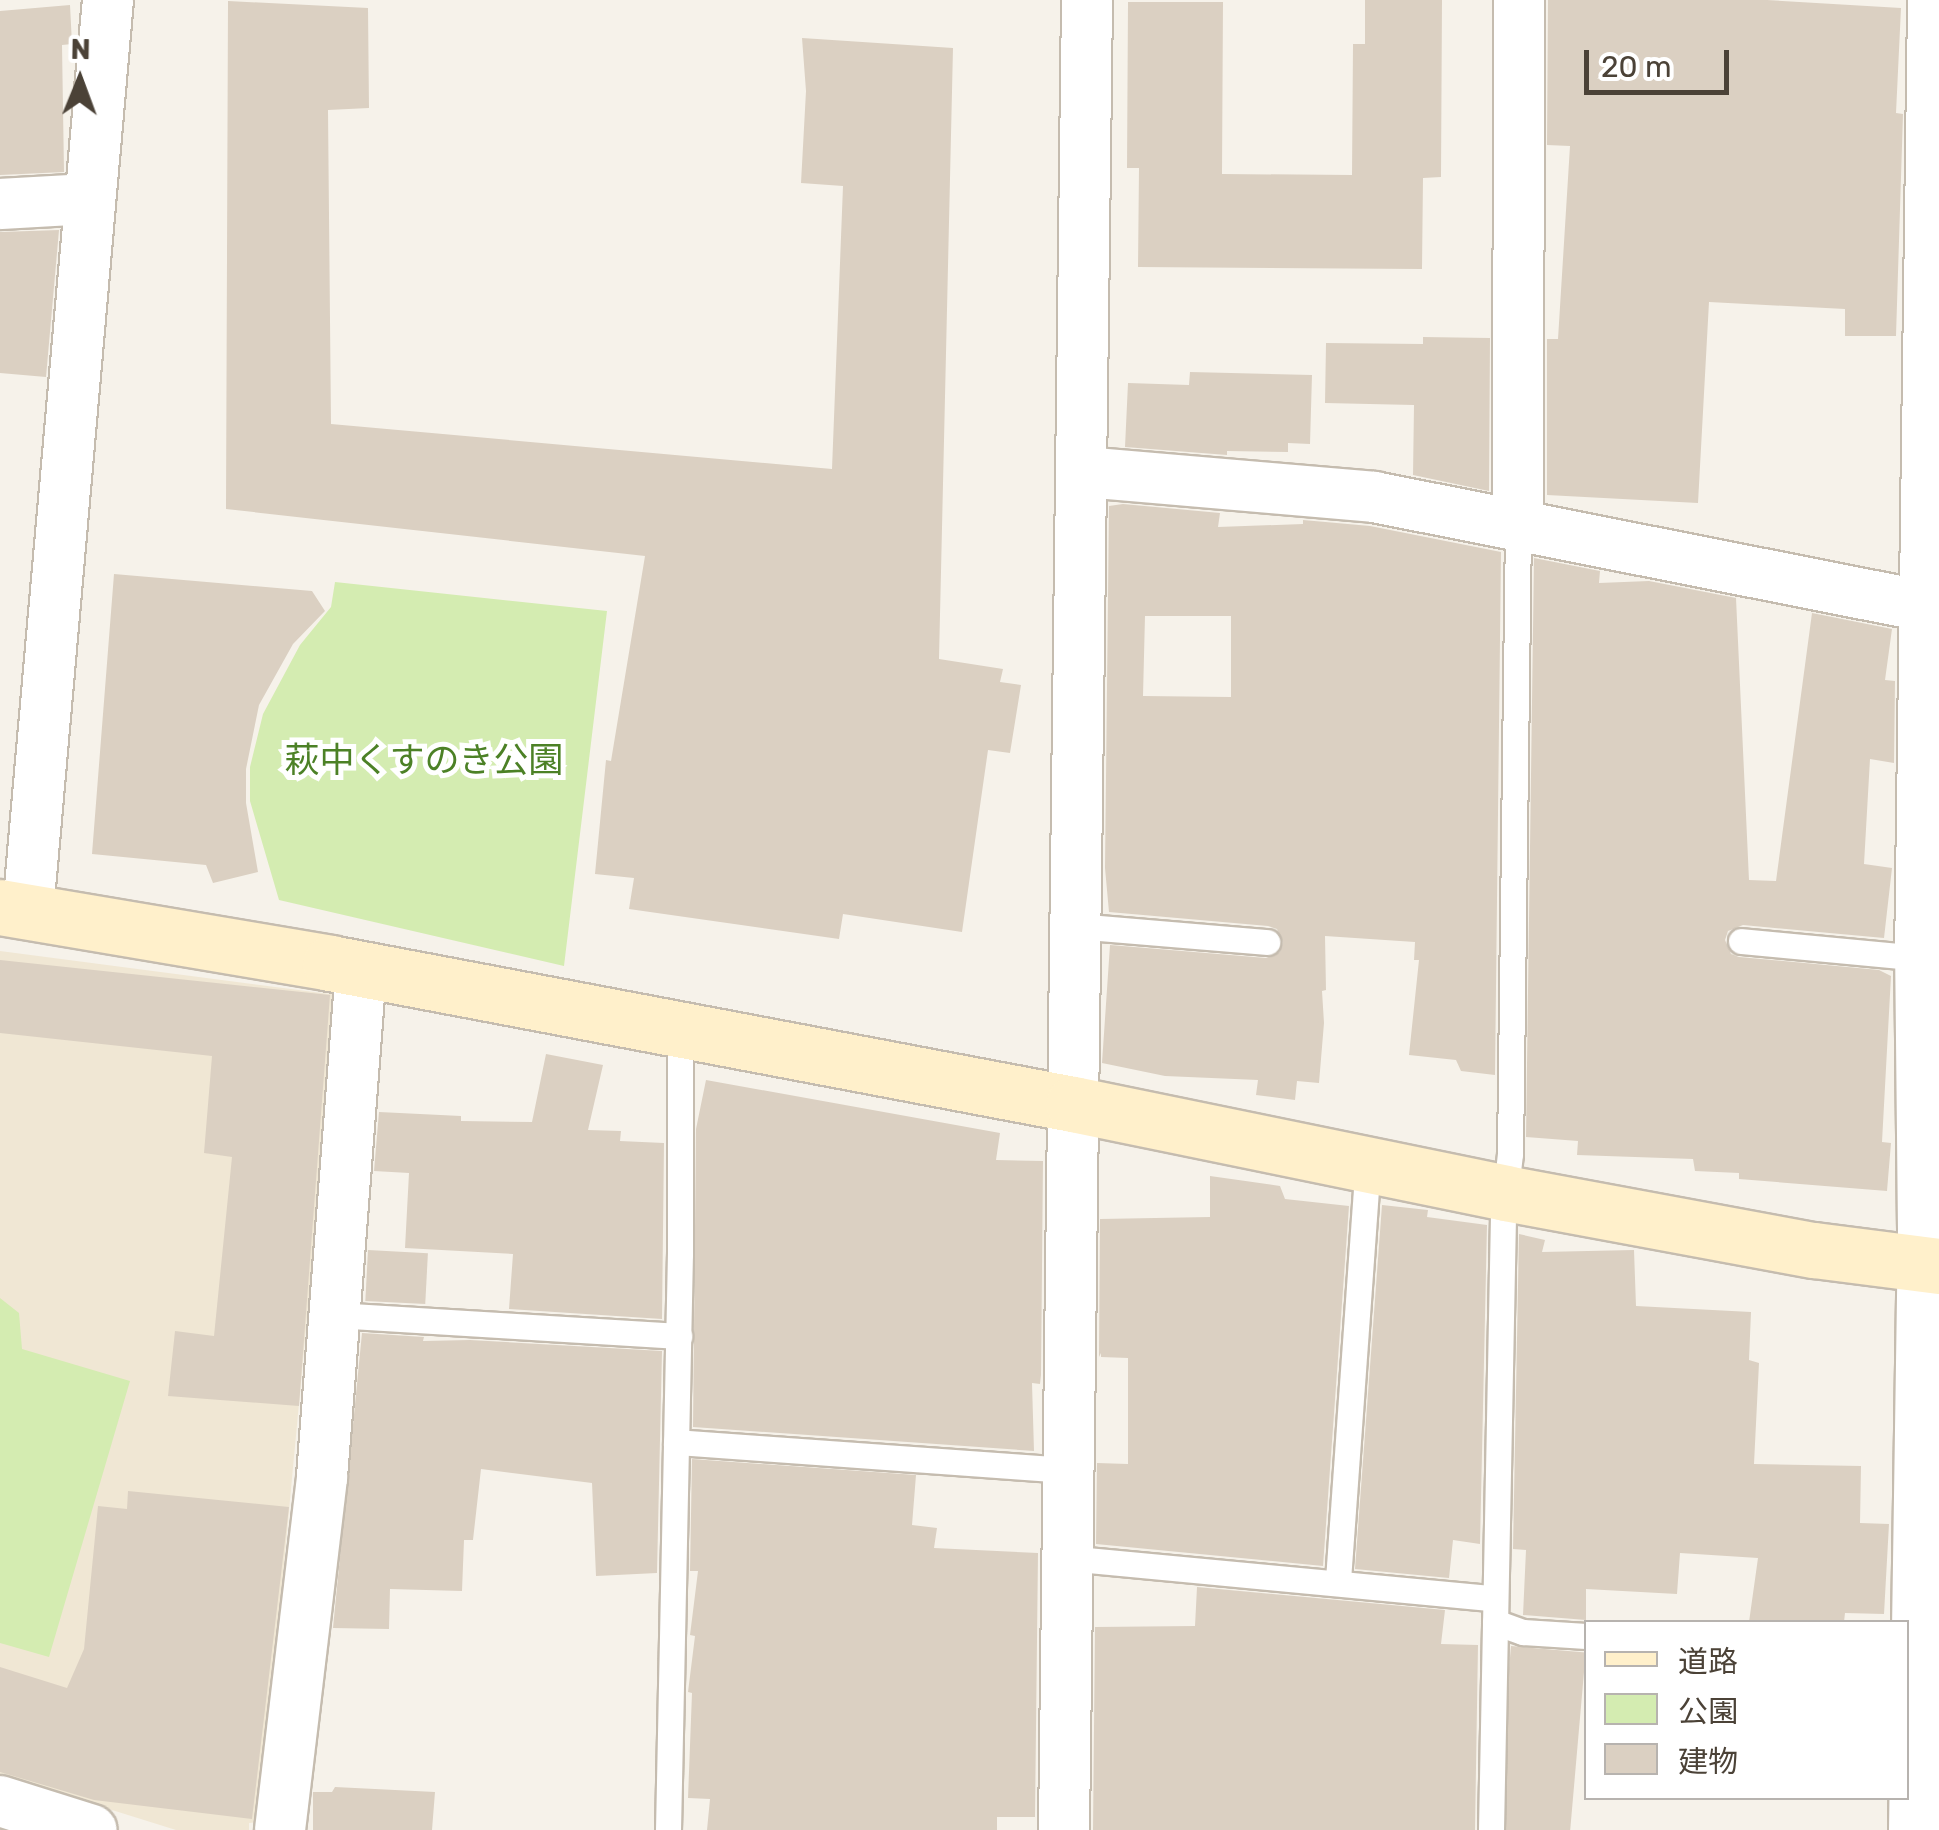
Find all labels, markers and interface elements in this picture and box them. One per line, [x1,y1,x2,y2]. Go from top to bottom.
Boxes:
north arrow [30,30,130,130]
scale bar [1589,30,1734,92]
text: N [70,33,91,66]
text: 20 m [1601,49,1672,85]
park label: 萩中くすのき公園 [284,739,564,781]
legend [1584,1620,1909,1800]
text: 道路 [1678,1644,1738,1680]
text: 公園 [1678,1694,1738,1730]
text: 建物 [1678,1744,1738,1780]

